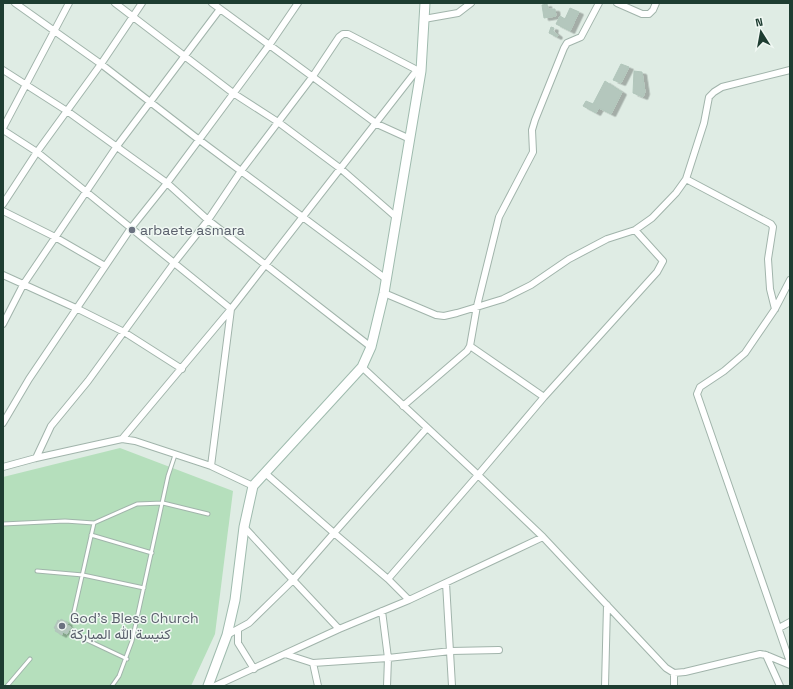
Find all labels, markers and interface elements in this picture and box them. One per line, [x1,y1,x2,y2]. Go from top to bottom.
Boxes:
north arrow [741,12,781,52]
text: N [754,15,764,30]
place label: arbaete asmara [140,221,245,239]
marker: arbaete asmara [127,225,137,235]
place label: God's Bless Church كنيسة الله المباركة [70,609,199,643]
marker: God's Bless Church كنيسة الله المباركة [57,621,67,631]

